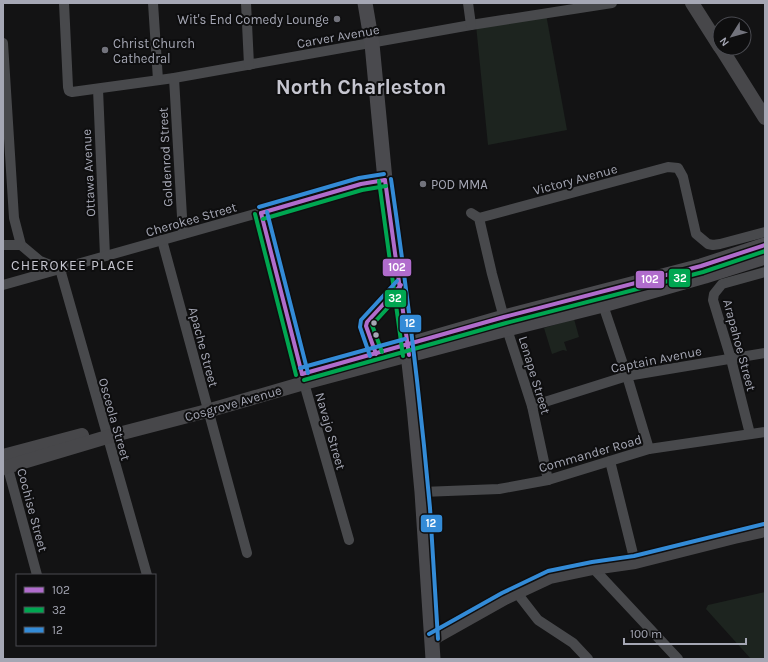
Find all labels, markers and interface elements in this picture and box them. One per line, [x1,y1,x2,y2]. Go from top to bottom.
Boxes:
place label: Wit's End Comedy Lounge [177,12,329,27]
marker: Wit's End Comedy Lounge [332,14,342,24]
north arrow [712,16,752,56]
street label: Carver Avenue [296,22,381,51]
text: N [717,35,732,49]
place label: Christ Church Cathedral [113,36,195,66]
marker: Christ Church Cathedral [100,45,110,55]
district label: North Charleston [276,75,446,99]
street label: Goldenrod Street [155,107,176,207]
street label: Ottawa Avenue [79,128,98,217]
street label: Victory Avenue [531,161,619,198]
place label: POD MMA [431,177,488,192]
marker: POD MMA [418,179,428,189]
street label: Cherokee Street [144,199,238,240]
district label: CHEROKEE PLACE [11,257,135,274]
line badge: 102 [382,258,412,277]
text: 102 [388,261,406,274]
line badge: 32 [668,268,691,288]
line badge: 102 [635,270,665,289]
text: 32 [673,272,687,285]
text: 102 [641,273,659,286]
line badge: 32 [384,289,407,308]
text: 32 [388,292,402,305]
street label: Arapahoe Street [720,298,759,393]
street label: Apache Street [186,305,221,389]
line badge: 12 [399,314,422,333]
text: 12 [405,317,416,330]
unlabelled marker [369,318,379,328]
unlabelled marker [371,330,381,340]
street label: Lenape Street [516,334,554,416]
street label: Captain Avenue [609,343,703,376]
street label: Osceola Street [96,376,134,462]
street label: Cosgrove Avenue [183,382,284,424]
street label: Navajo Street [312,391,349,472]
street label: Commander Road [537,432,643,475]
street label: Cochise Street [14,467,51,554]
line badge: 12 [420,514,443,533]
text: 12 [426,517,437,530]
legend [16,574,156,646]
text: 102 [52,583,70,597]
text: 32 [52,603,66,617]
scale bar [624,620,746,646]
text: 12 [52,623,63,637]
text: 100 m [630,627,662,641]

